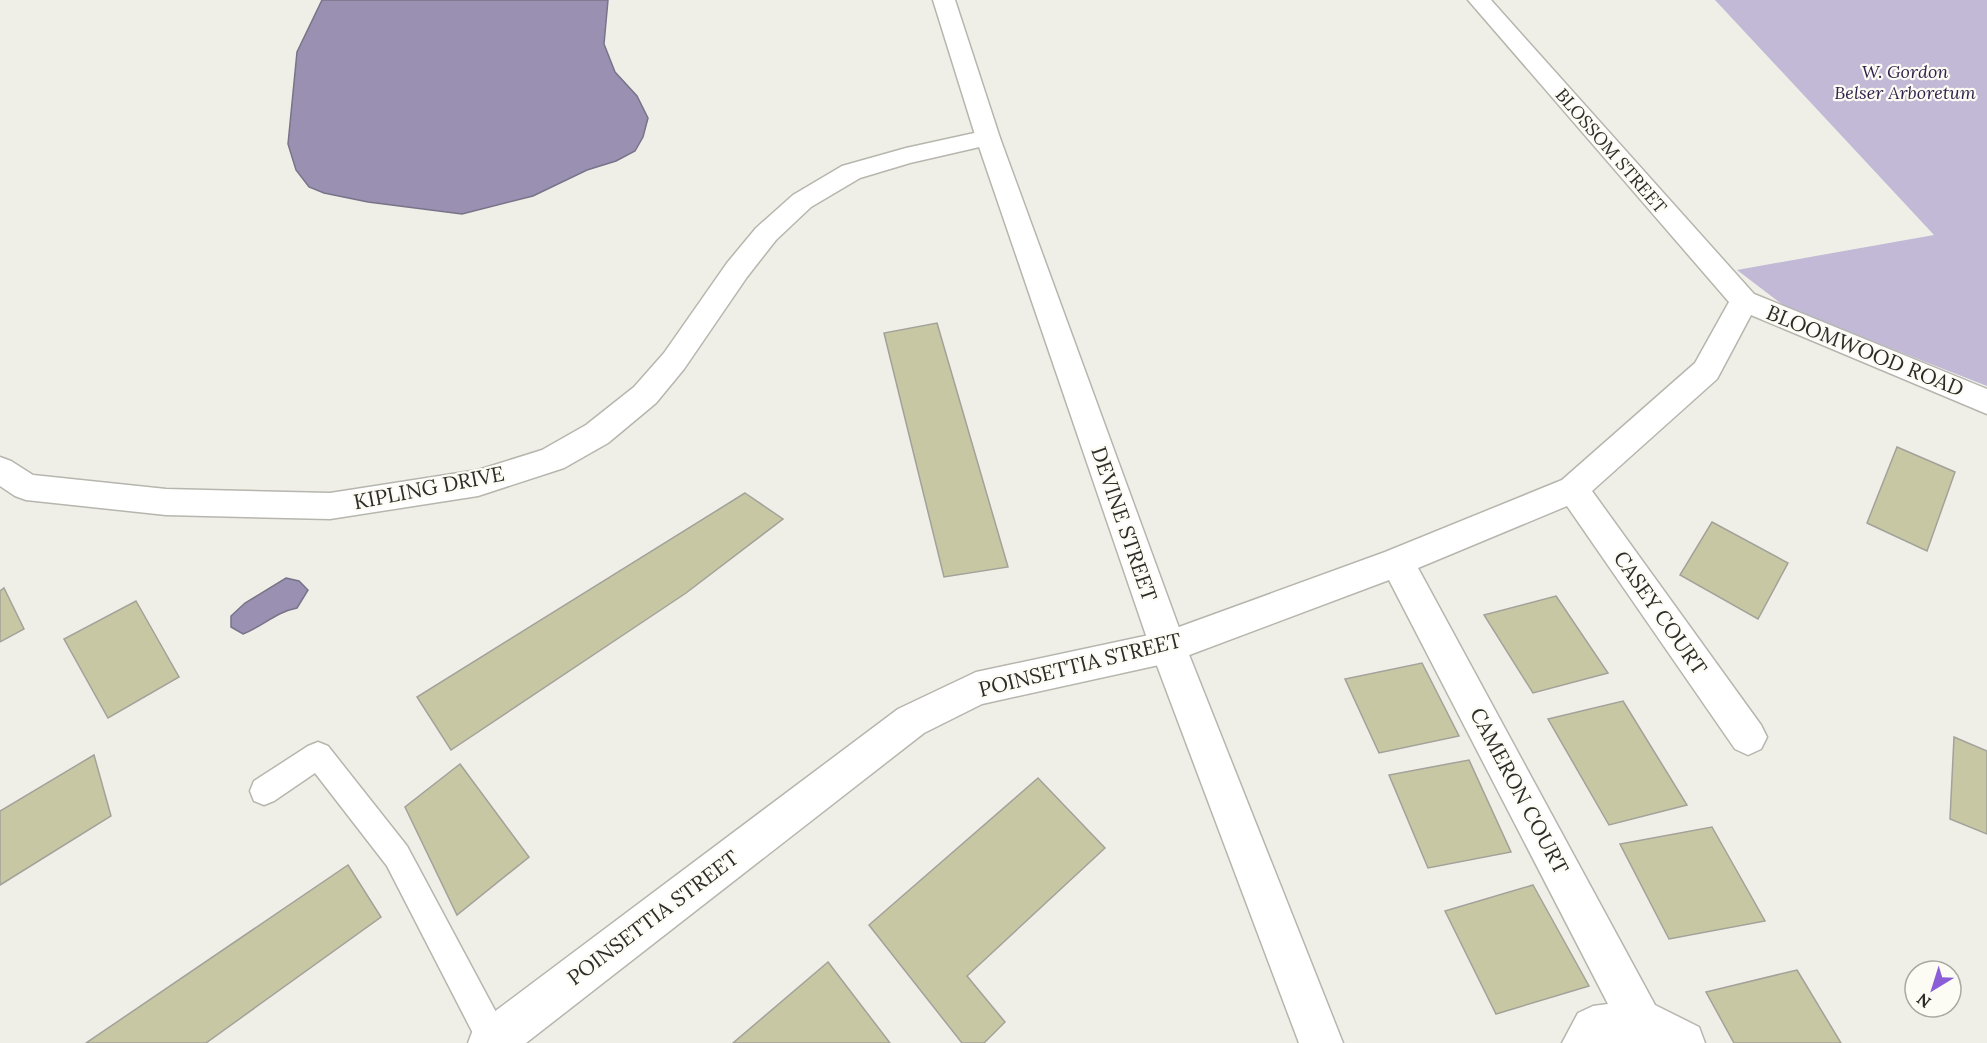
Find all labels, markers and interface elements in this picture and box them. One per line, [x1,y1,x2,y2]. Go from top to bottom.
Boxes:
park label: W. Gordon Belser Arboretum [1834,60,1976,104]
street label: BLOSSOM STREET [1551,83,1672,218]
street label: BLOOMWOOD ROAD [1763,299,1968,402]
street label: DEVINE STREET [1085,443,1164,605]
street label: KIPLING DRIVE [351,460,507,515]
street label: CASEY COURT [1608,546,1713,680]
street label: POINSETTIA STREET [976,626,1184,703]
street label: CAMERON COURT [1464,703,1575,879]
street label: POINSETTIA STREET [562,844,744,991]
north arrow [1903,959,1963,1019]
text: N [1913,989,1935,1013]

